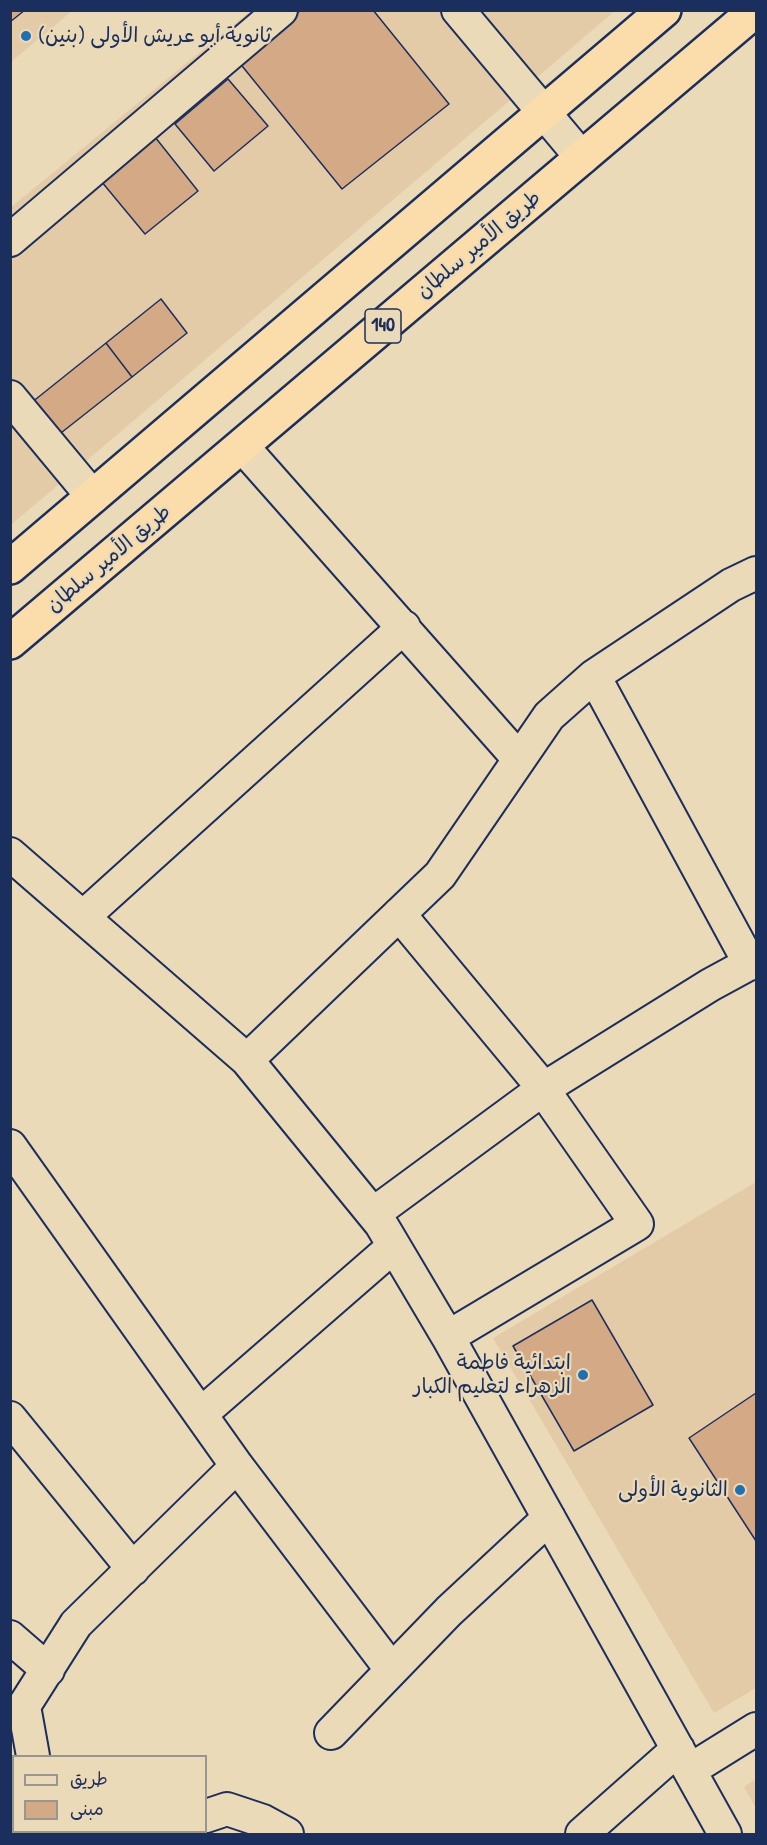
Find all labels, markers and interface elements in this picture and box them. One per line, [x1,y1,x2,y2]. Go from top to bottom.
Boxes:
place label: ثانوية أبو عريش الأولى (بنين) [38,23,271,49]
marker: ثانوية أبو عريش الأولى (بنين) [19,29,33,43]
street label: طريق الأمير سلطان [412,186,546,304]
road number: 140 [365,309,401,343]
street label: طريق الأمير سلطان [42,500,176,618]
place label: ابتدائية فاطمة الزهراء لتعليم الكبار [414,1350,571,1400]
marker: ابتدائية فاطمة الزهراء لتعليم الكبار [576,1368,590,1382]
place label: الثانوية الأولى [618,1477,728,1503]
marker: الثانوية الأولى [733,1483,747,1497]
legend [12,1755,207,1833]
text: طريق [70,1766,108,1791]
text: مبنى [70,1796,104,1821]

